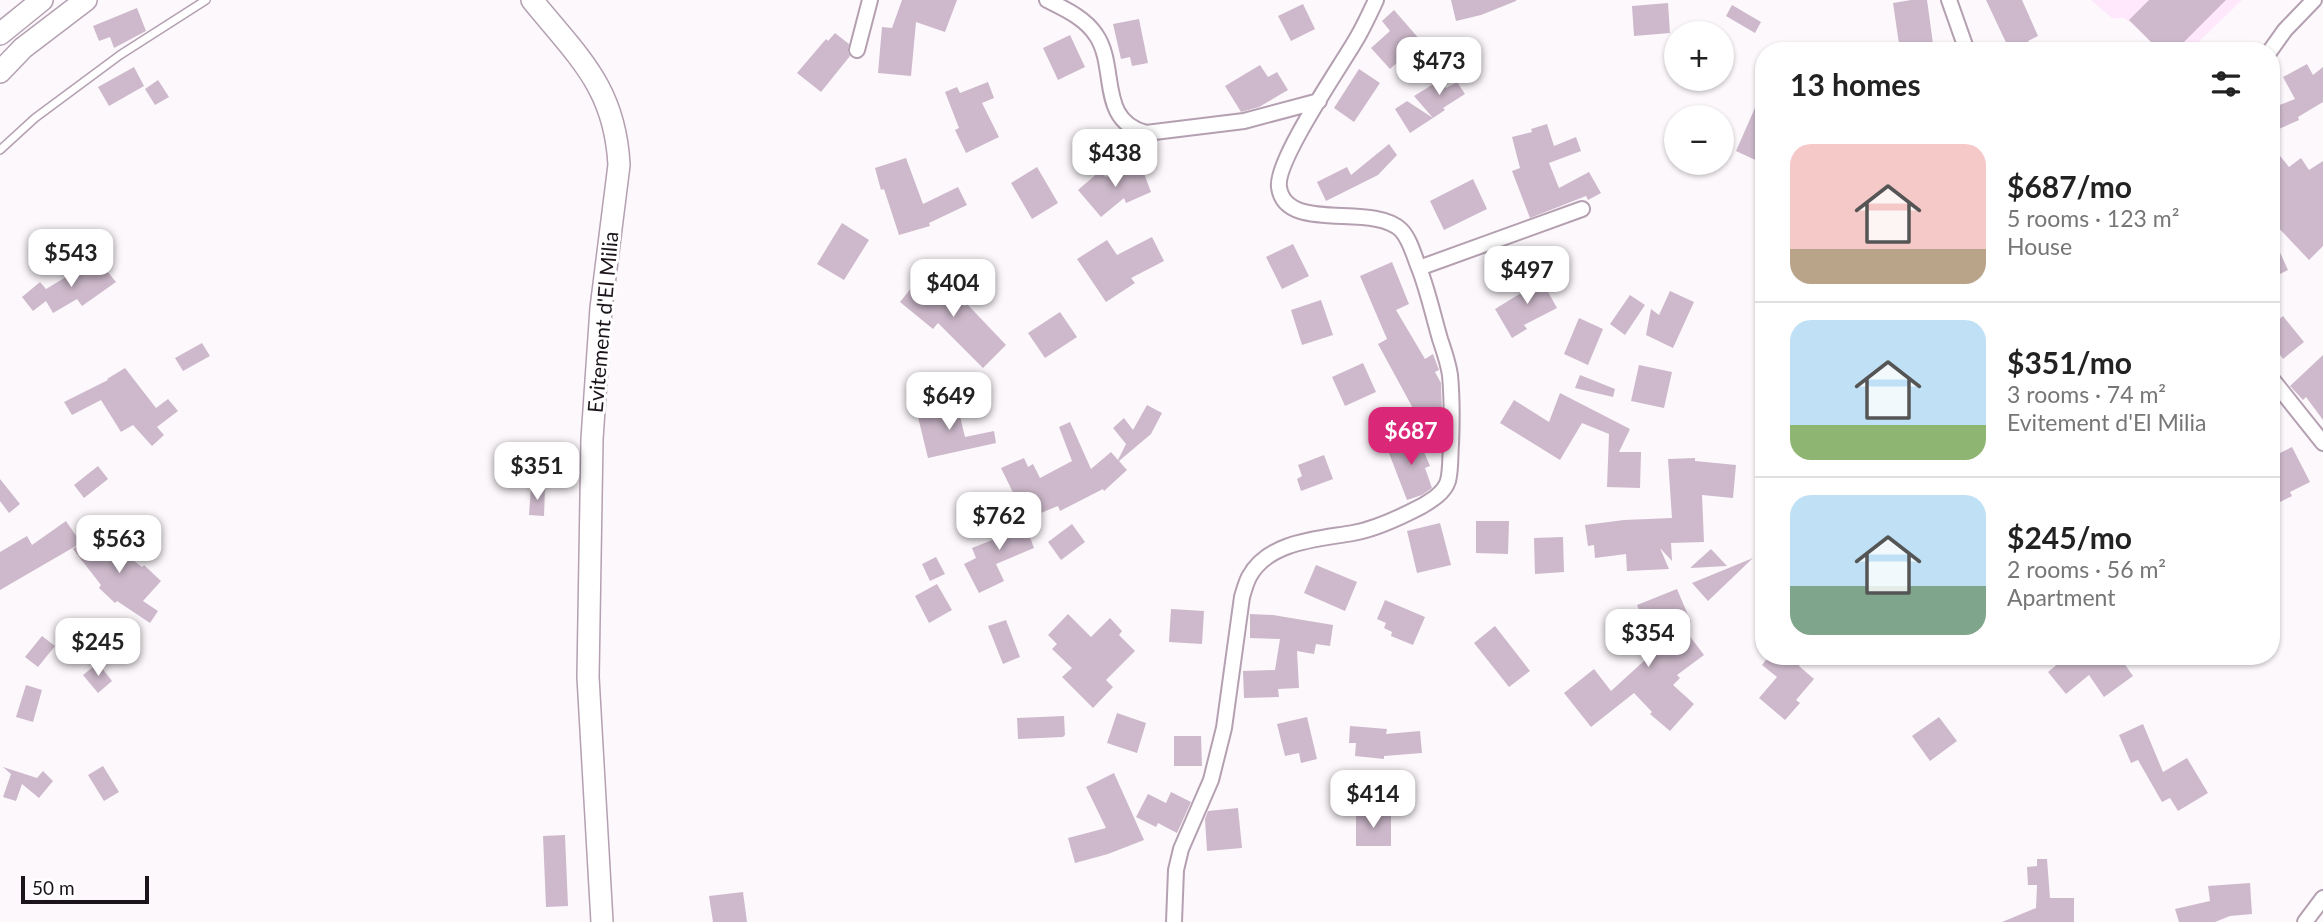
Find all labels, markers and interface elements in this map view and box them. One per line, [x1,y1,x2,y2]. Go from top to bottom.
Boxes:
map controls [1664,21,1734,175]
button: + [1664,21,1734,91]
pin: $473 [1398,38,1480,97]
text: $473 [1412,46,1466,74]
icon: filters [2207,65,2245,103]
text: 13 homes [1790,66,1921,102]
button: − [1664,105,1734,175]
pin: $438 [1074,130,1156,189]
text: $438 [1088,138,1142,166]
text: $687/mo [2007,168,2132,204]
icon: home [1846,172,1930,256]
text: 5 rooms · 123 m² [2007,204,2179,232]
pin: $543 [30,230,112,289]
street label: Evitement d'El Milia [582,230,622,414]
text: House [2007,232,2072,260]
text: $543 [44,238,98,266]
pin: $497 [1486,246,1568,306]
text: $497 [1500,255,1554,283]
pin: $404 [912,260,994,319]
text: $404 [926,268,980,296]
text: $351/mo [2007,344,2132,380]
icon: home [1846,348,1930,432]
pin: $649 [908,372,990,432]
text: 3 rooms · 74 m² [2007,380,2166,408]
text: $649 [922,381,976,409]
pin: $687 [1370,407,1452,467]
text: Evitement d'El Milia [2007,408,2207,436]
text: $687 [1384,416,1438,444]
pin: $351 [496,442,578,502]
text: $351 [510,451,564,479]
pin: $762 [958,492,1040,552]
text: $762 [972,501,1026,529]
pin: $563 [78,516,160,575]
text: $245/mo [2007,519,2132,555]
icon: home [1846,523,1930,607]
text: $563 [92,524,146,552]
text: 2 rooms · 56 m² [2007,555,2166,583]
text: Apartment [2007,583,2115,611]
pin: $354 [1607,610,1689,669]
pin: $245 [57,618,139,678]
text: $354 [1621,618,1675,646]
text: $245 [71,627,125,655]
pin: $414 [1332,770,1414,830]
text: $414 [1346,779,1400,807]
scale bar [21,873,149,905]
text: 50 m [32,876,75,899]

